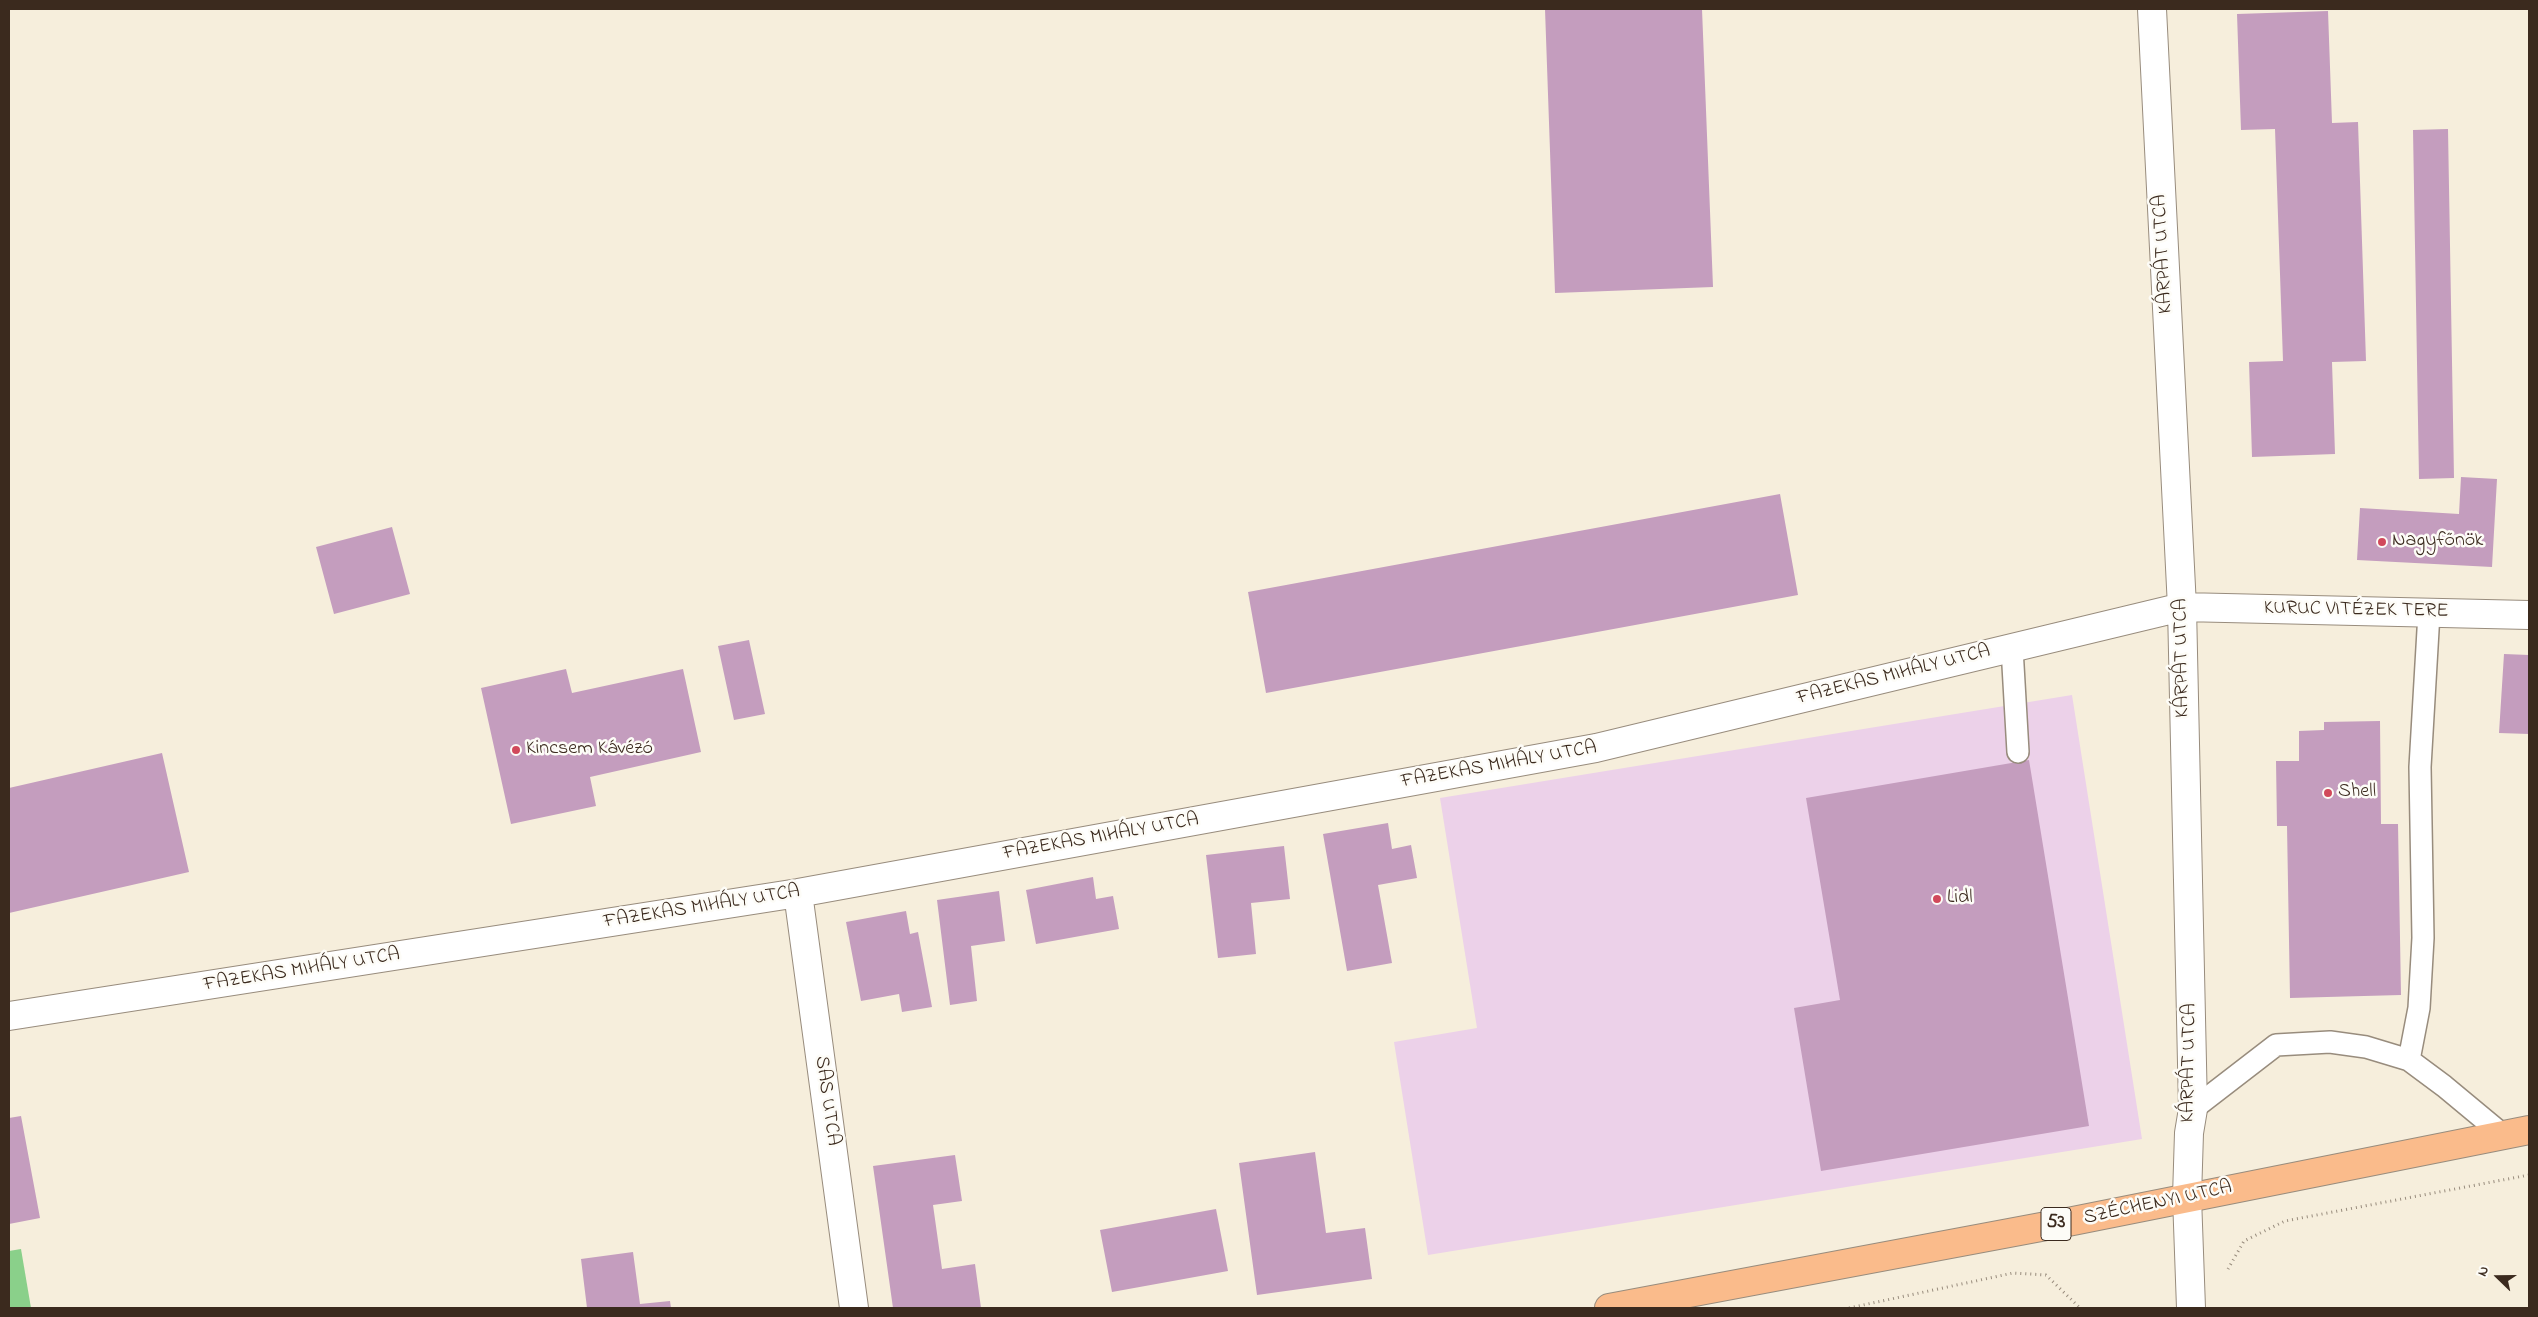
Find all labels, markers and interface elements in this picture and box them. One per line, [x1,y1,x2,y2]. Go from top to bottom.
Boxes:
street label: KÁRPÁT UTCA [2149,194,2179,314]
place label: Nagyfőnök [2392,530,2483,554]
marker: Nagyfőnök [2376,536,2388,548]
street label: KURUC VITÉZEK TERE [2263,597,2449,625]
street label: KÁRPÁT UTCA [2170,598,2196,718]
street label: FAZEKAS MIHÁLY UTCA [1795,640,1993,712]
street label: FAZEKAS MIHÁLY UTCA [1399,737,1599,795]
place label: Kincsem Kávézó [526,738,653,762]
marker: Kincsem Kávézó [510,744,522,756]
place label: Shell [2338,781,2376,805]
marker: Shell [2322,787,2334,799]
street label: FAZEKAS MIHÁLY UTCA [1001,809,1201,867]
street label: FAZEKAS MIHÁLY UTCA [602,881,802,935]
place label: Lidl [1947,887,1973,911]
marker: Lidl [1931,893,1943,905]
street label: FAZEKAS MIHÁLY UTCA [202,944,402,998]
street label: KÁRPÁT UTCA [2177,1003,2203,1123]
street label: SAS UTCA [808,1055,844,1147]
street label: SZÉCHENYI UTCA [2082,1177,2234,1231]
road number: 53 [2041,1208,2071,1240]
north arrow [2473,1252,2523,1302]
text: N [2472,1263,2495,1280]

